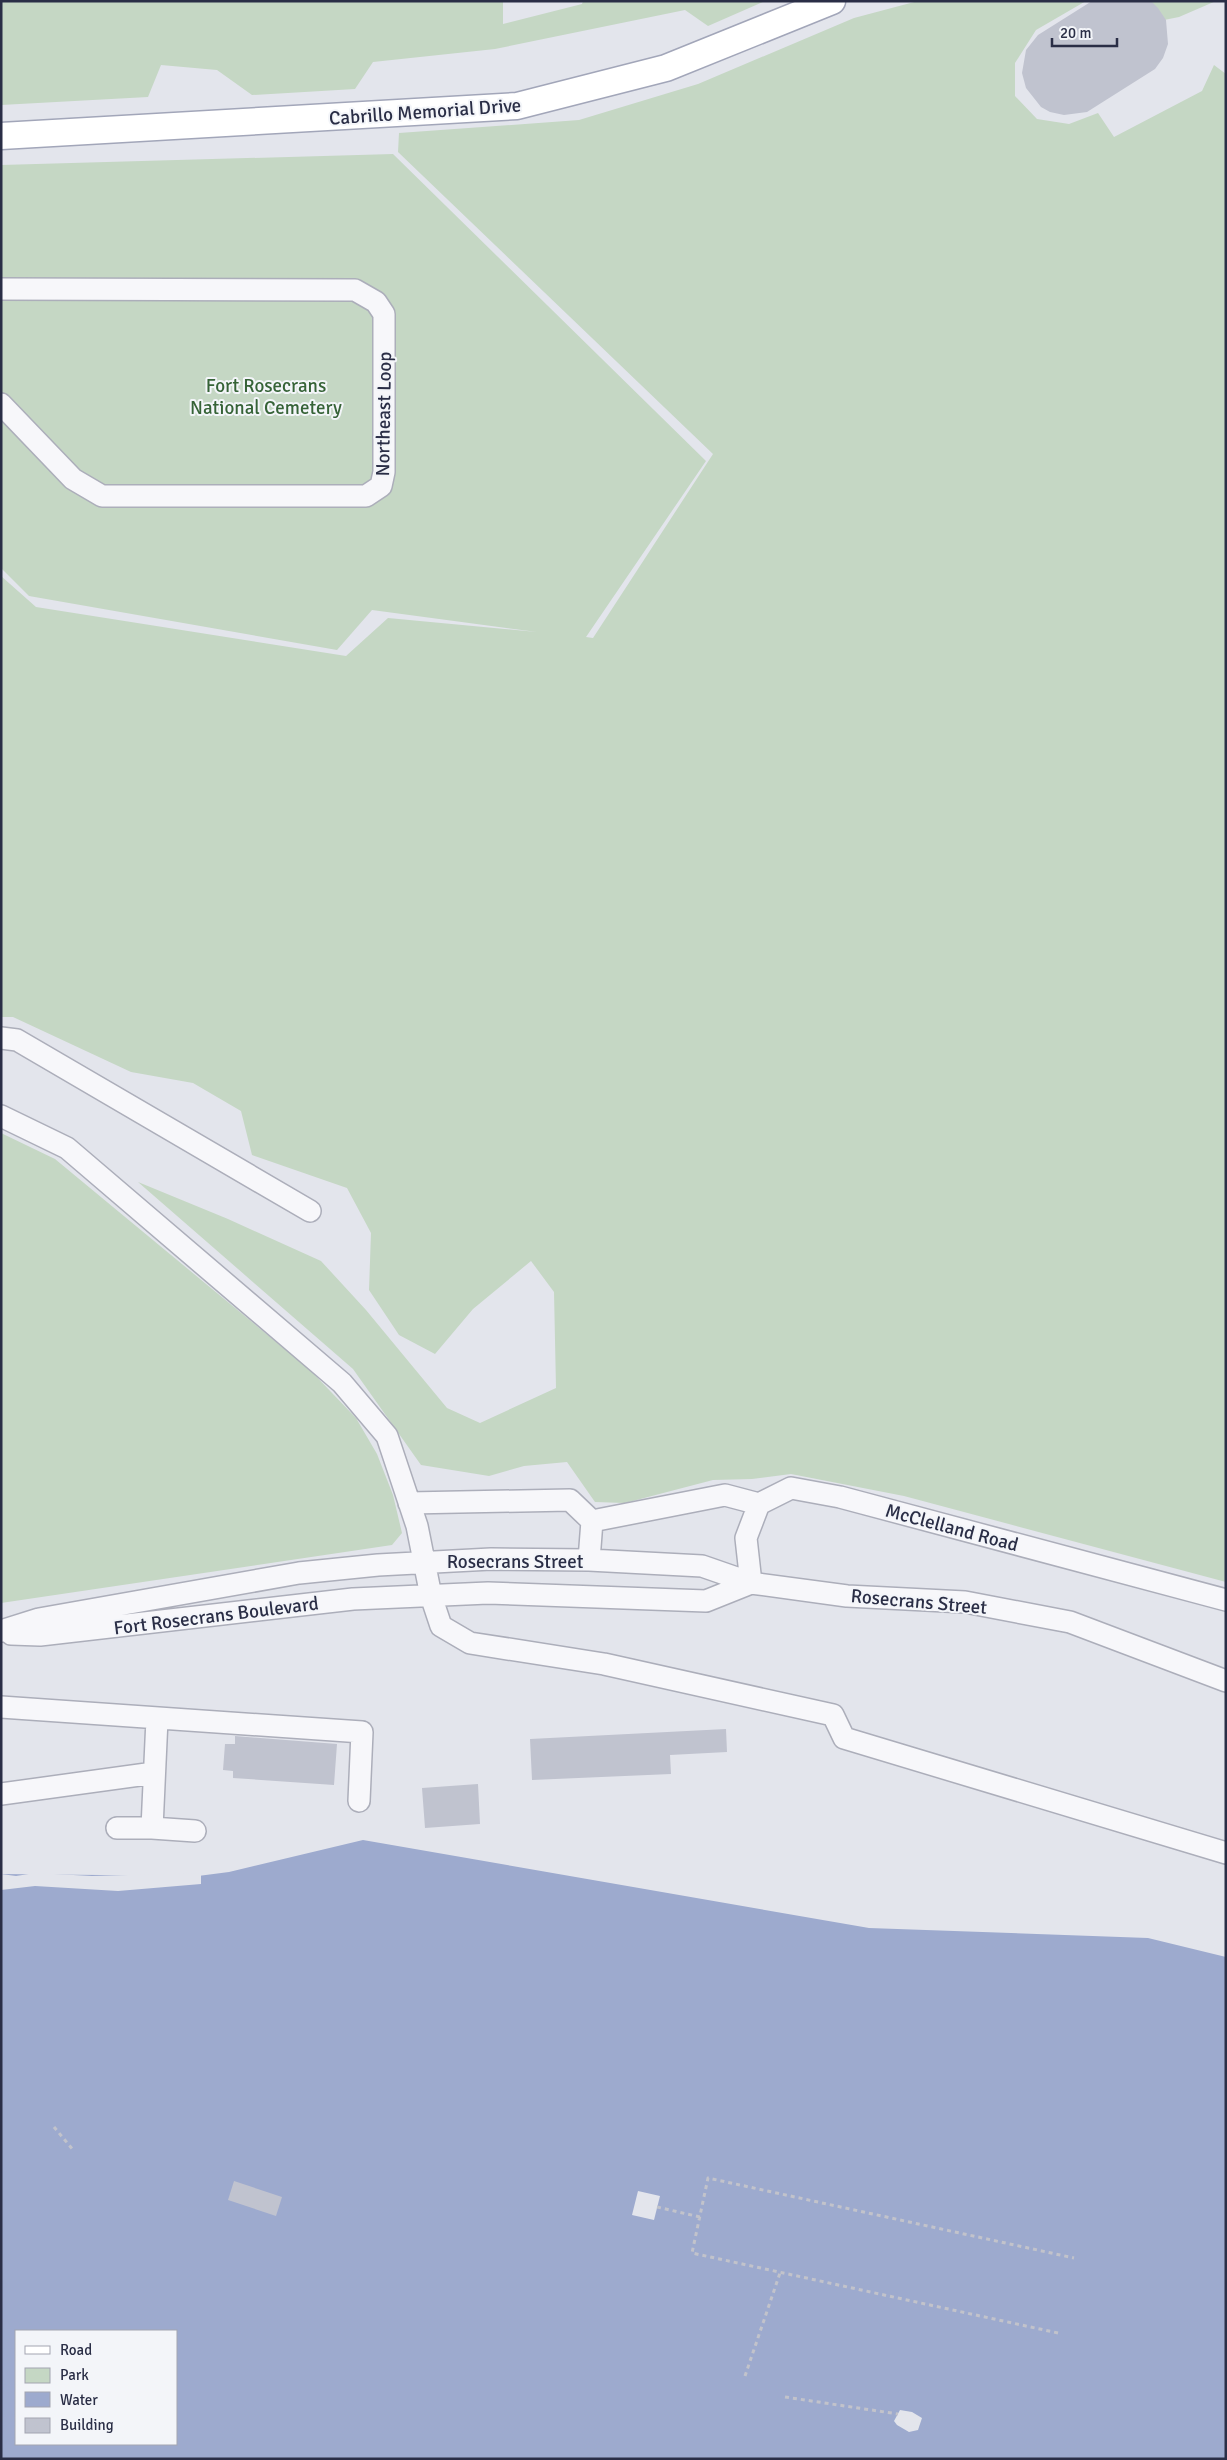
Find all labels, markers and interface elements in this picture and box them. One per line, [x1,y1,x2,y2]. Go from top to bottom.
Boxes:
scale bar [1052,15,1117,47]
text: 20 m [1060,24,1091,42]
street label: Cabrillo Memorial Drive [328,93,522,131]
street label: Northeast Loop [371,351,397,477]
park label: Fort Rosecrans National Cemetery [190,374,342,420]
street label: McClelland Road [883,1499,1021,1557]
street label: Rosecrans Street [447,1550,584,1574]
street label: Rosecrans Street [850,1584,988,1620]
street label: Fort Rosecrans Boulevard [112,1592,320,1640]
legend [15,2330,178,2445]
text: Road [60,2341,92,2359]
text: Park [60,2366,89,2384]
text: Water [60,2391,98,2409]
text: Building [60,2416,114,2434]

